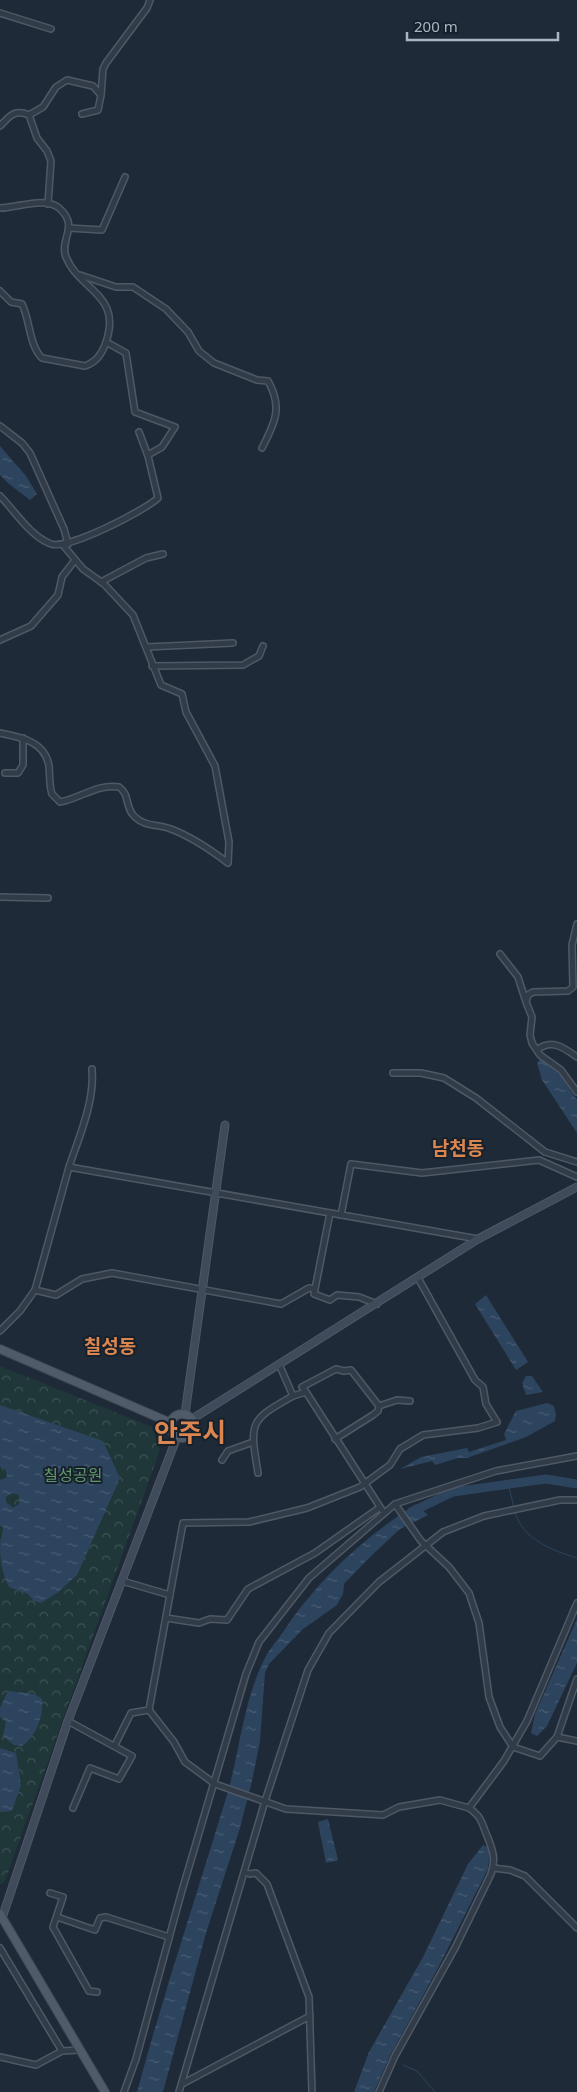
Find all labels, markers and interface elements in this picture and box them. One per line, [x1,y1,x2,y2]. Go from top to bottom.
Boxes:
scale bar [407,10,558,42]
text: 200 m [414,16,458,36]
district label: 남천동 [432,1135,484,1161]
district label: 칠성동 [84,1333,136,1359]
district label: 안주시 [154,1414,226,1450]
park label: 칠성공원 [44,1464,102,1486]

